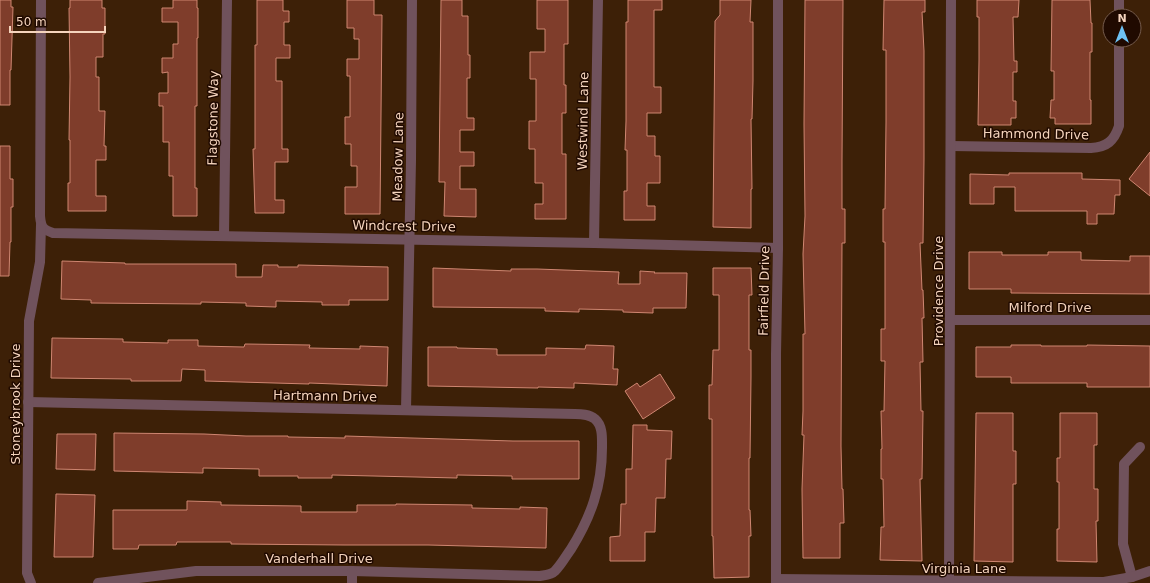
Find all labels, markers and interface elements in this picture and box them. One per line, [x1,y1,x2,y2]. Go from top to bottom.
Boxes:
scale bar [10,8,105,34]
north arrow [1102,8,1142,48]
text: N [1117,12,1127,25]
text: 50 m [16,15,47,29]
street label: Flagstone Way [205,70,221,166]
street label: Westwind Lane [575,72,591,170]
street label: Meadow Lane [390,112,406,202]
street label: Hammond Drive [983,126,1089,142]
street label: Windcrest Drive [352,218,456,234]
street label: Providence Drive [931,236,946,346]
street label: Fairfield Drive [756,246,772,336]
street label: Milford Drive [1008,300,1092,315]
street label: Stoneybrook Drive [8,344,23,464]
street label: Hartmann Drive [273,388,377,404]
street label: Vanderhall Drive [265,551,373,566]
street label: Virginia Lane [922,561,1006,576]

